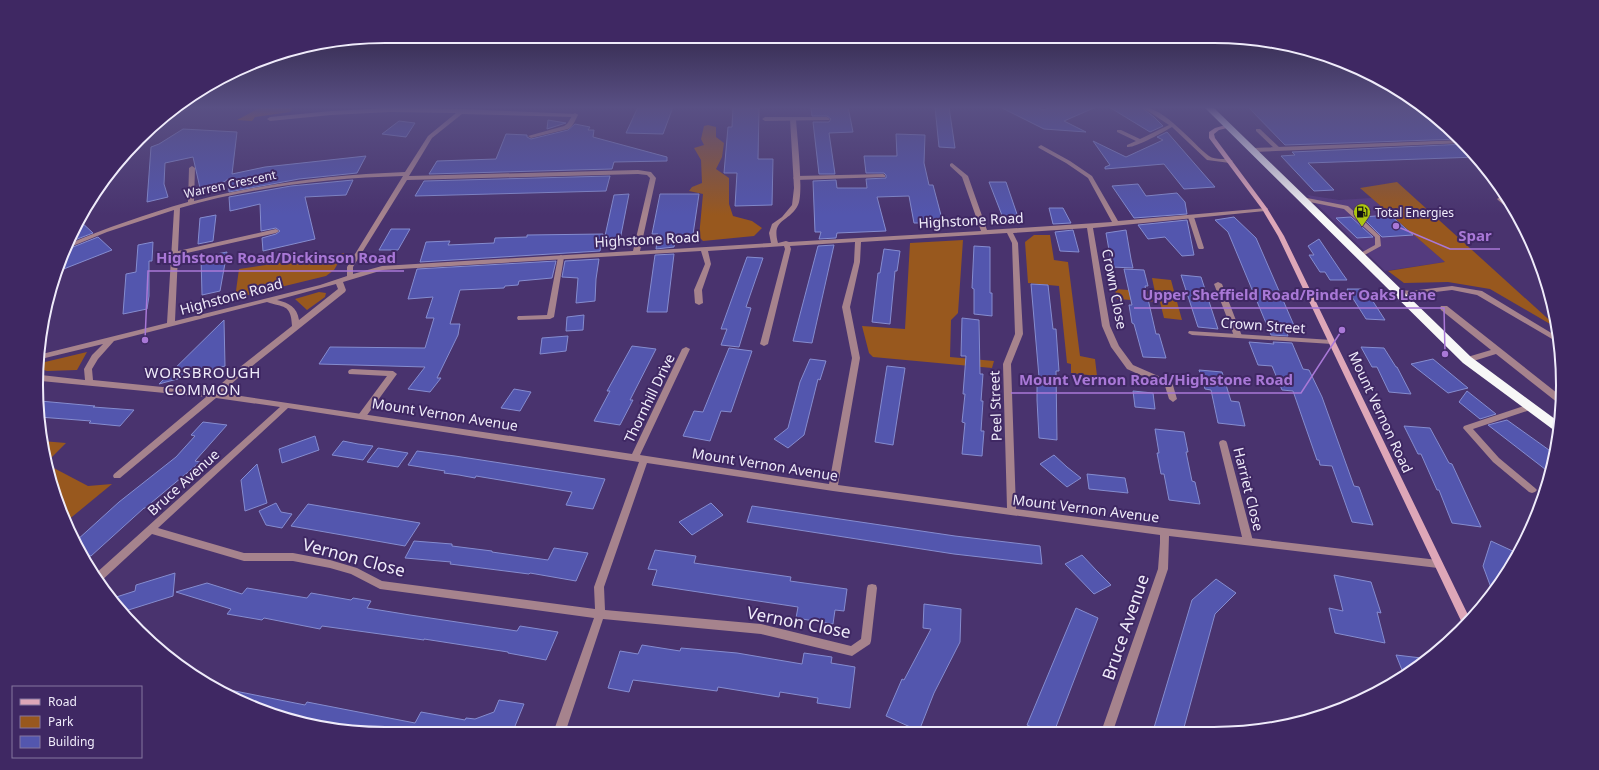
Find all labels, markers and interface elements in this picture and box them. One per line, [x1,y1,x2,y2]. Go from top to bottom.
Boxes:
street label: Warren Crescent [182,166,278,202]
fuel station icon: Total Energies [1352,202,1372,227]
place label: Total Energies [1375,204,1454,221]
street label: Highstone Road [918,208,1024,232]
callout: Spar [1450,222,1500,249]
text: Spar [1458,225,1492,245]
street label: Highstone Road [594,227,700,251]
callout: Highstone Road/Dickinson Road [148,244,404,271]
text: Highstone Road/Dickinson Road [156,247,396,267]
street label: Crown Close [1098,247,1132,331]
street label: Highstone Road [178,273,284,319]
callout: Upper Sheffield Road/Pinder Oaks Lane [1134,281,1444,308]
text: Upper Sheffield Road/Pinder Oaks Lane [1142,284,1436,304]
street label: Crown Street [1220,313,1306,337]
street label: Mount Vernon Road [1344,348,1418,476]
street label: Thornhill Drive [619,350,679,446]
district label: WORSBROUGH COMMON [145,362,261,399]
callout: Mount Vernon Road/Highstone Road [1011,366,1301,393]
text: Mount Vernon Road/Highstone Road [1019,369,1293,389]
street label: Peel Street [984,370,1006,442]
street label: Mount Vernon Avenue [371,393,519,435]
street label: Mount Vernon Avenue [691,443,839,485]
street label: Bruce Avenue [143,444,223,519]
street label: Harriet Close [1229,445,1269,533]
street label: Mount Vernon Avenue [1012,490,1160,526]
street label: Vernon Close [300,532,408,582]
street label: Bruce Avenue [1096,571,1154,683]
street label: Vernon Close [745,601,853,643]
legend [12,686,142,758]
text: Road [48,693,77,710]
text: Park [48,713,74,730]
text: Building [48,733,95,750]

